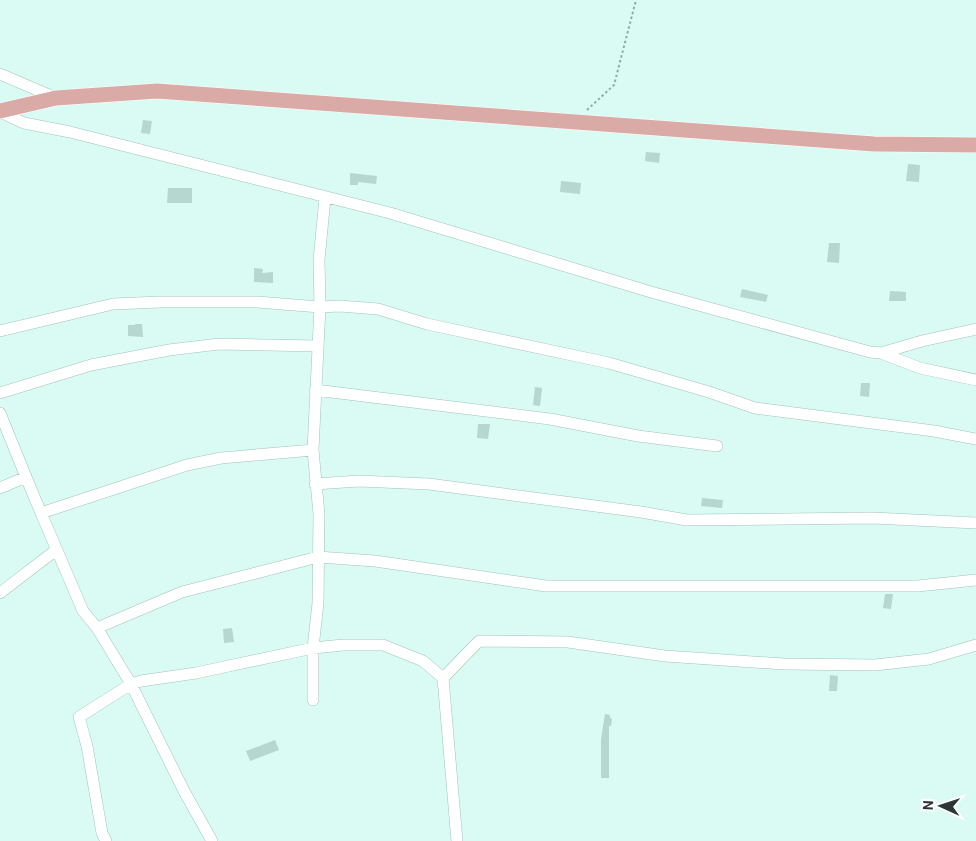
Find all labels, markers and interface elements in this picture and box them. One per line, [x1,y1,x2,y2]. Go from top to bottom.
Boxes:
north arrow [916,781,966,831]
text: N [920,800,936,811]

